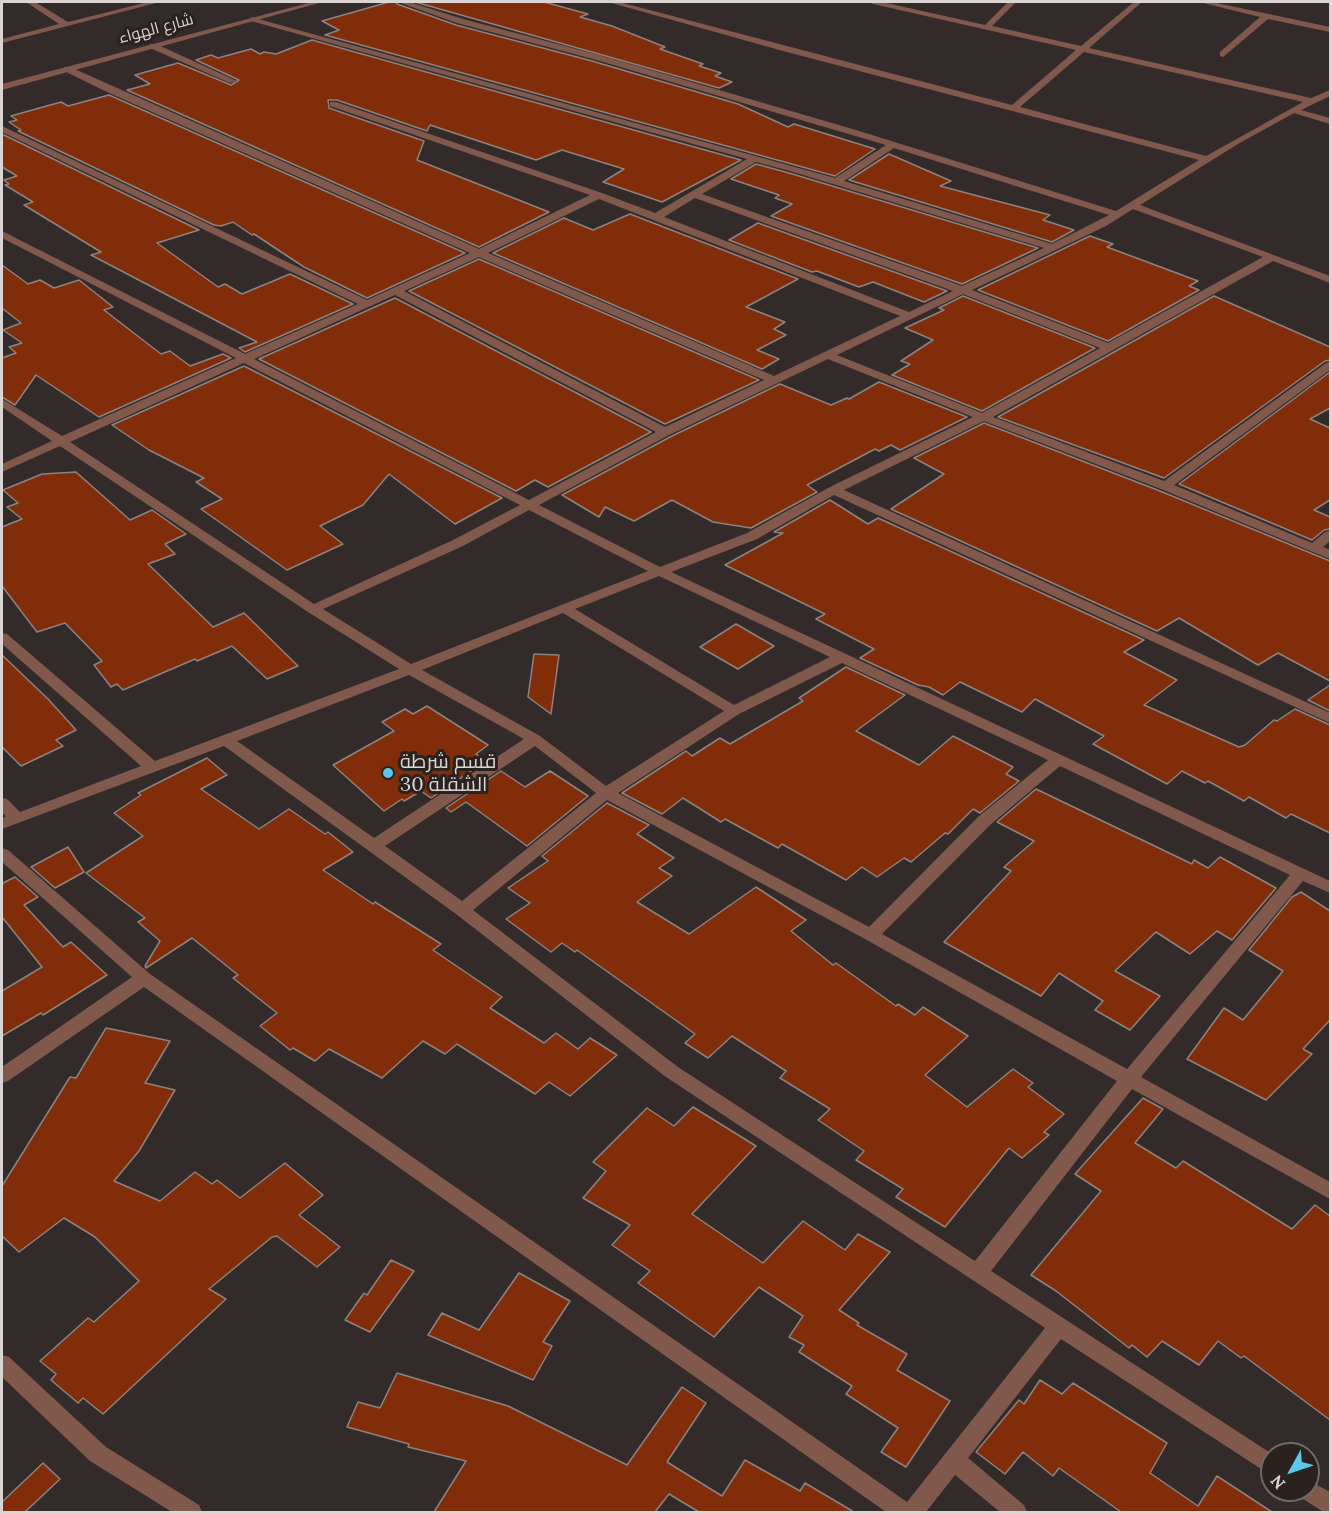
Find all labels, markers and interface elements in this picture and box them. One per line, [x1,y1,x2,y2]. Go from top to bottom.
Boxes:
street label: شارع الهواء [116,10,196,48]
place label: قسم شرطة الشقلة 30 [400,750,496,797]
marker: قسم شرطة الشقلة 30 [381,766,395,780]
north arrow [1260,1442,1320,1502]
text: N [1266,1471,1289,1493]

